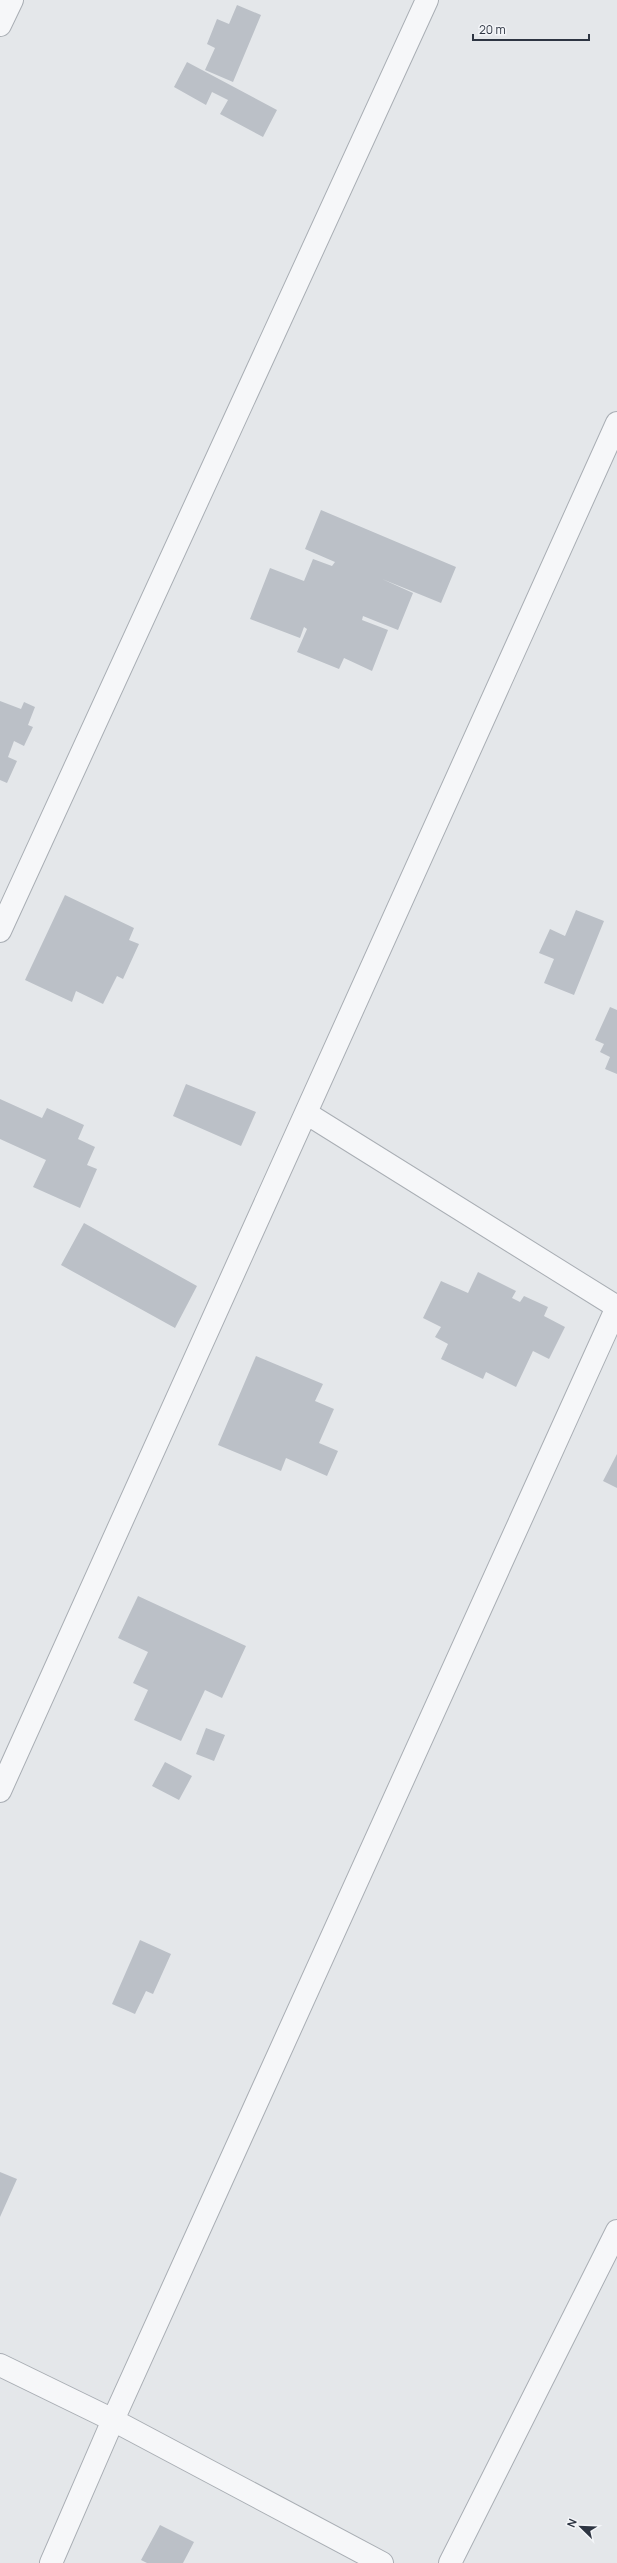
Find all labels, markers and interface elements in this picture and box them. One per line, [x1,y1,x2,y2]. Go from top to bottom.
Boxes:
scale bar [473,16,589,42]
text: 20 m [479,21,506,38]
north arrow [561,2507,601,2547]
text: N [563,2516,580,2529]

